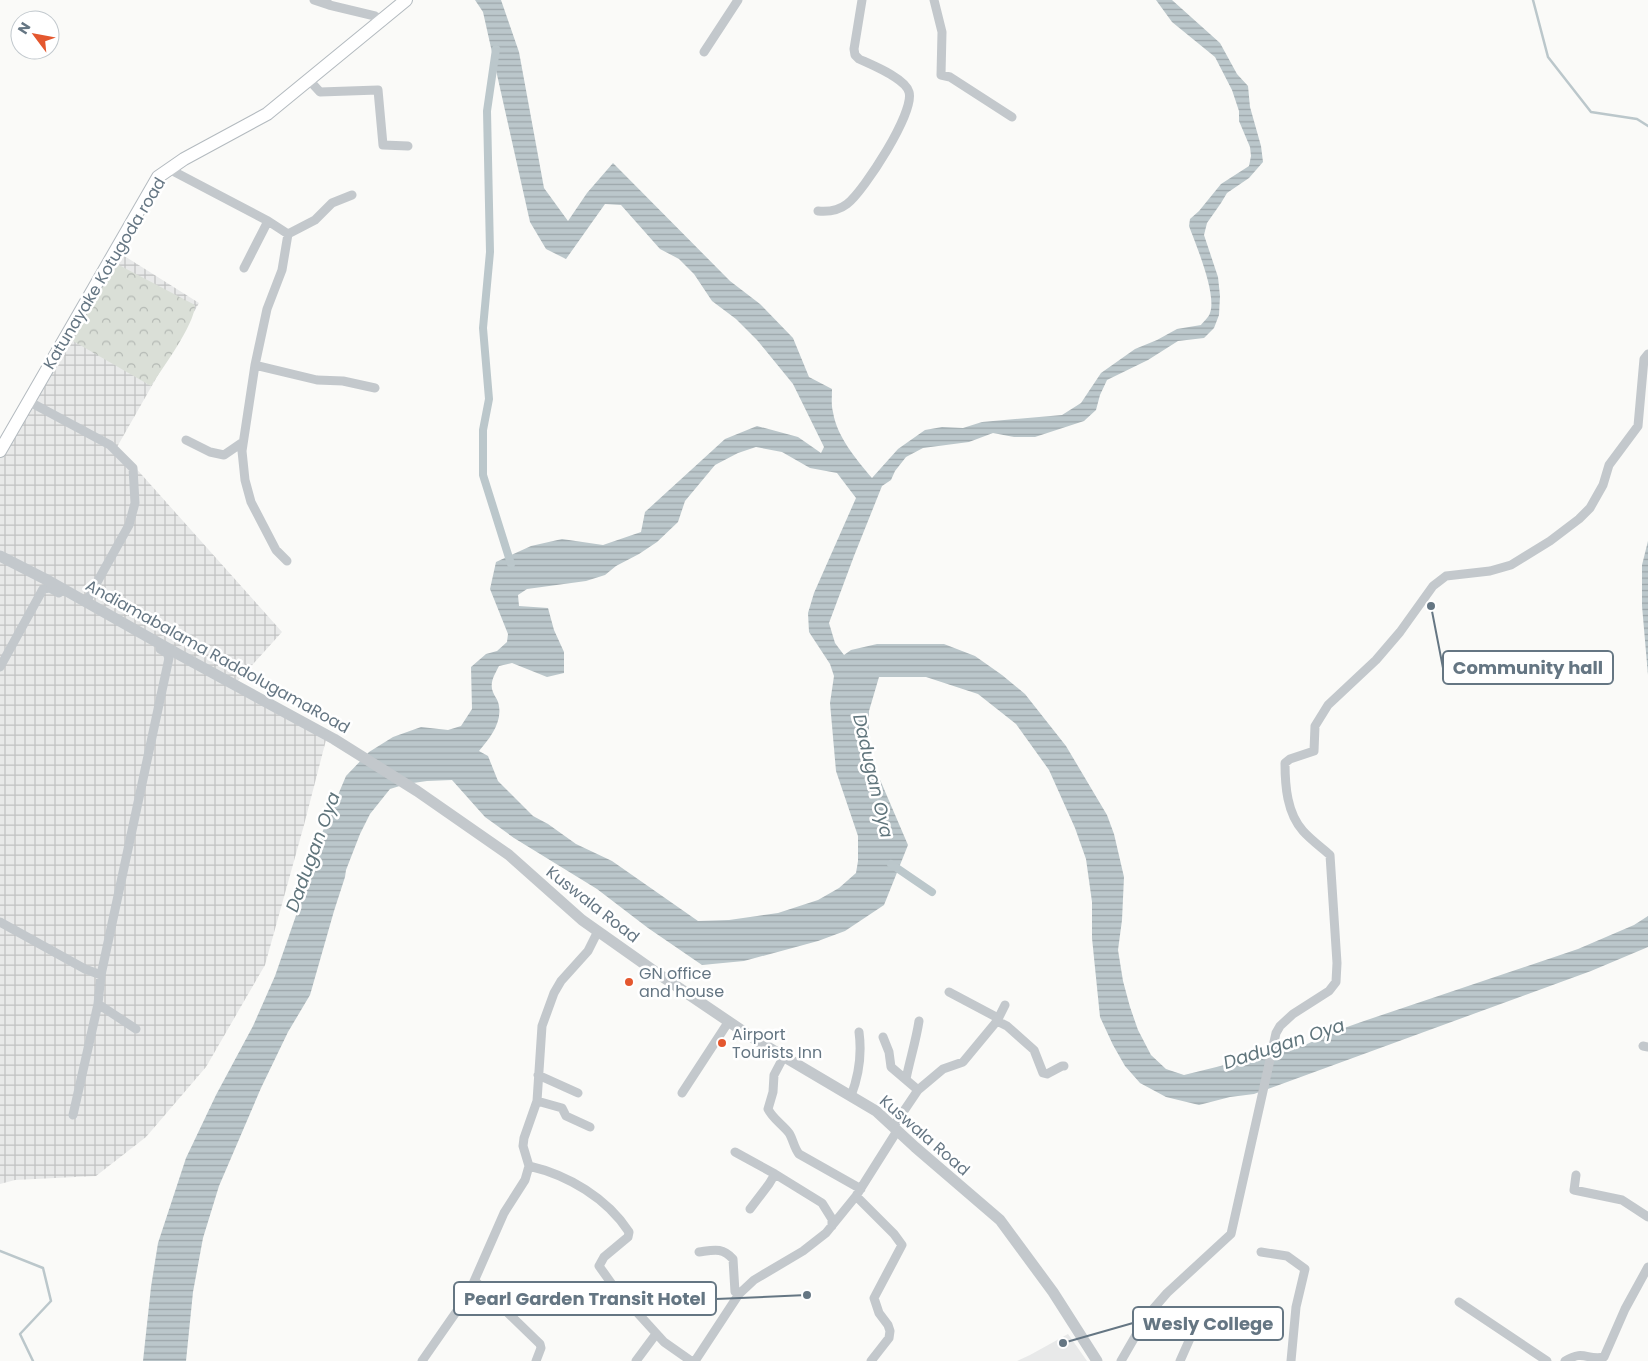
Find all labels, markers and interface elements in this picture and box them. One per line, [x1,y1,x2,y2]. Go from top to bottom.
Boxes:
north arrow [10,10,60,60]
text: N [13,18,35,38]
street label: Katunayake Kotugoda road [38,173,171,374]
street label: Andiamabalama RaddolugamaRoad [81,574,354,739]
callout: Community hall [1443,651,1613,684]
text: Community hall [1453,655,1603,680]
water label: Dadugan Oya [847,712,900,840]
water label: Dadugan Oya [279,788,346,915]
street label: Kuswala Road [541,861,644,948]
place label: GN office and house [639,962,724,1003]
marker: GN office and house [623,976,635,988]
water label: Dadugan Oya [1220,1012,1348,1075]
place label: Airport Tourists Inn [732,1023,822,1064]
marker: Airport Tourists Inn [716,1037,728,1049]
street label: Kuswala Road [875,1090,975,1181]
callout: Pearl Garden Transit Hotel [454,1282,716,1315]
text: Pearl Garden Transit Hotel [464,1286,706,1311]
callout: Wesly College [1133,1307,1283,1340]
text: Wesly College [1143,1311,1273,1336]

